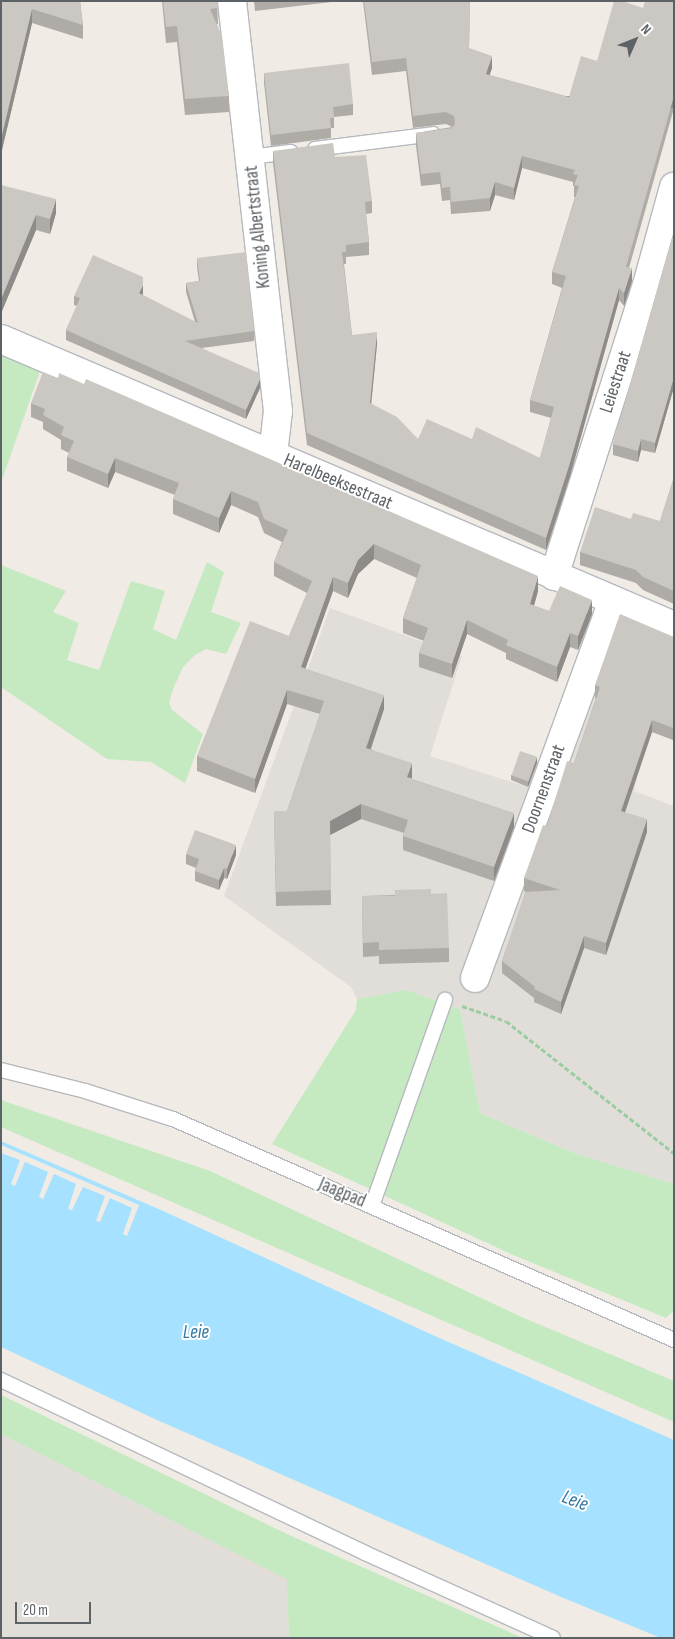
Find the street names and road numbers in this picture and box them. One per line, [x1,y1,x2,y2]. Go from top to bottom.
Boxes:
street label: Koning Albertstraat [240,164,276,290]
street label: Leiestraat [595,348,637,416]
street label: Harelbeeksestraat [280,449,396,515]
street label: Doornenstraat [517,742,571,836]
street label: Jaagpad [315,1173,369,1213]

